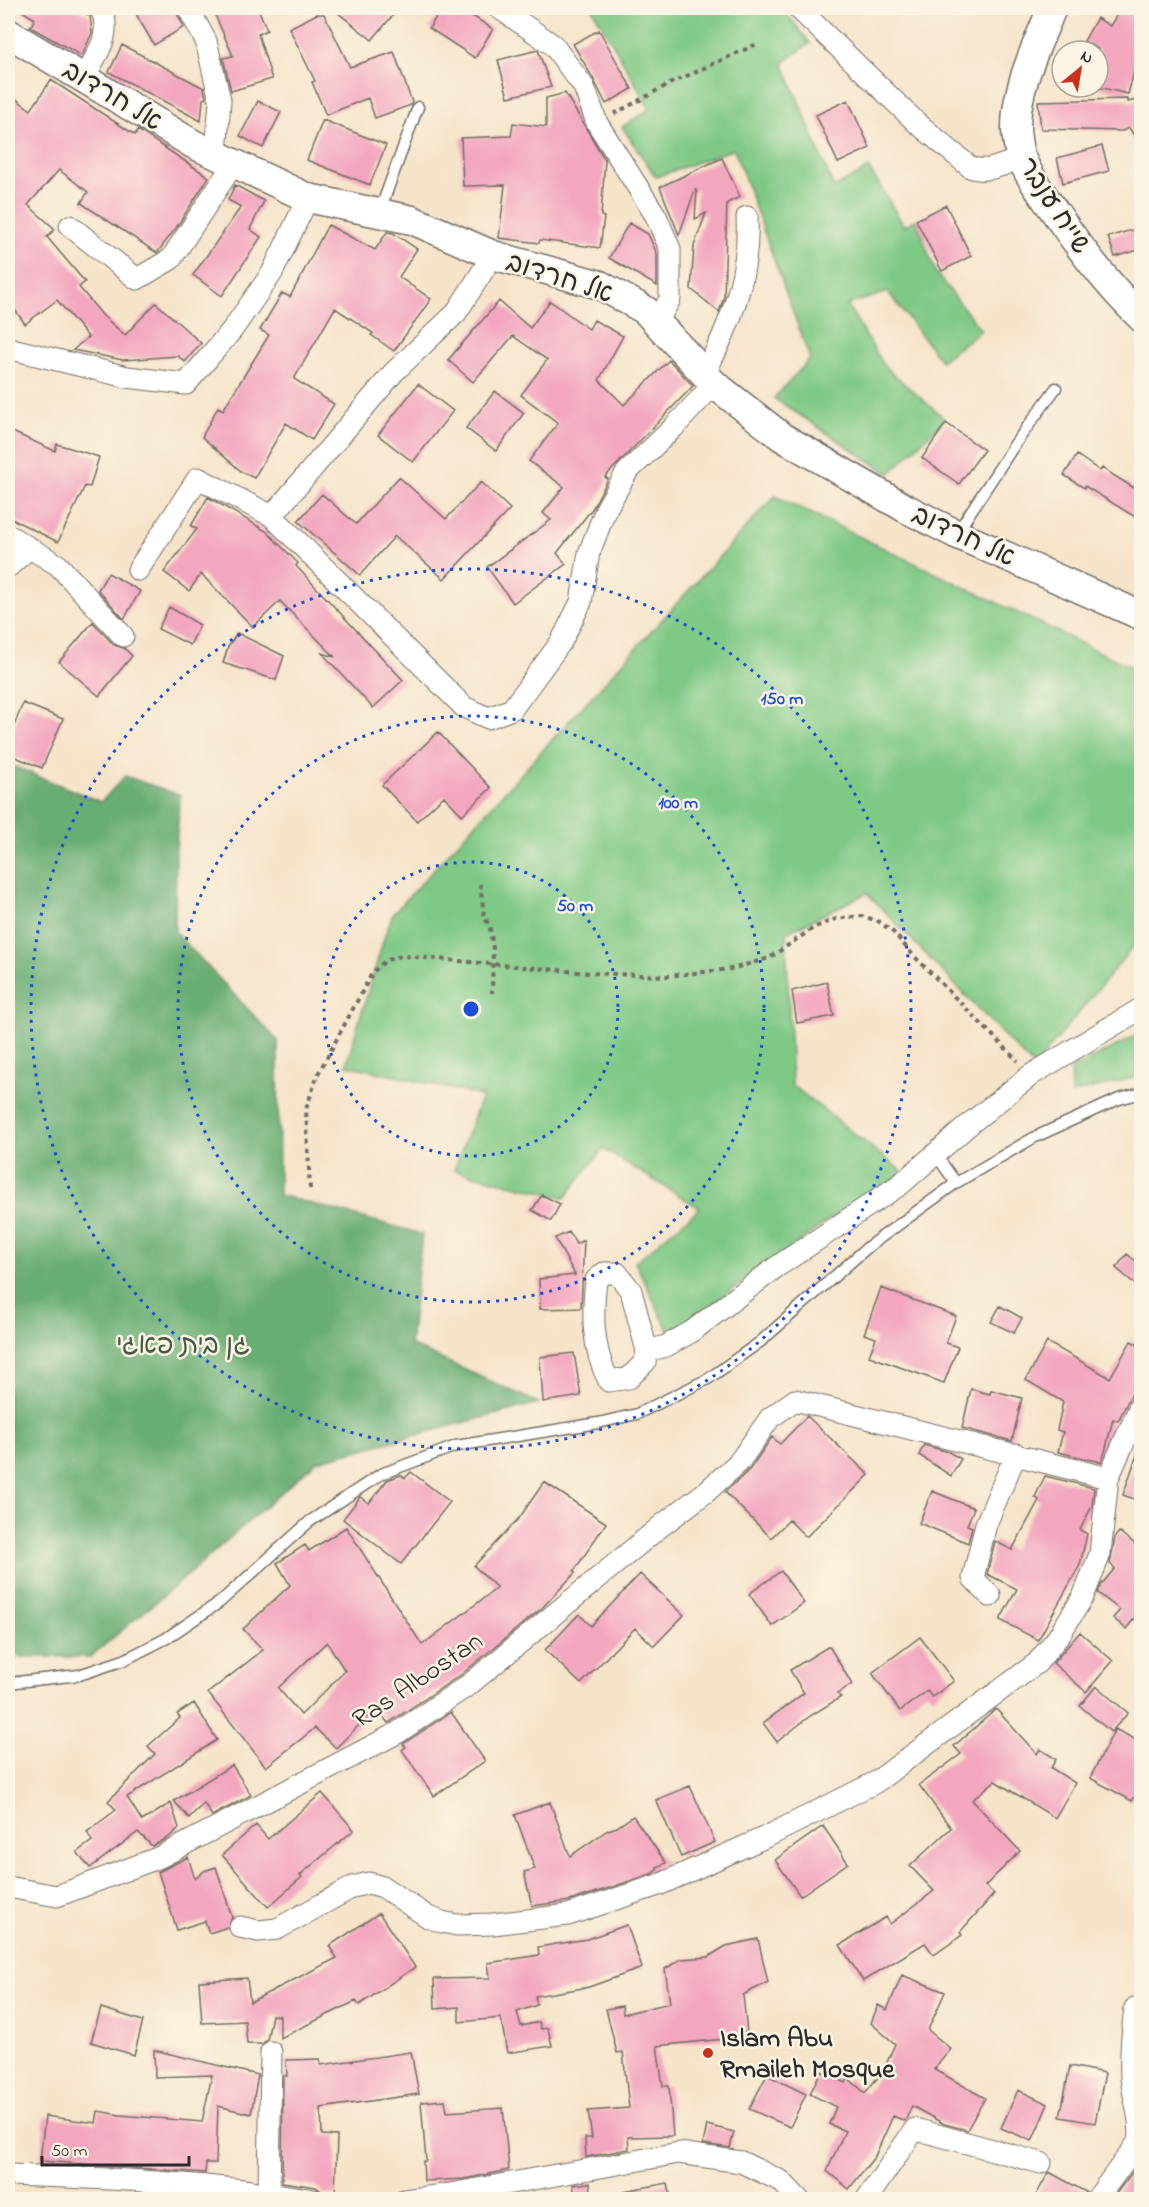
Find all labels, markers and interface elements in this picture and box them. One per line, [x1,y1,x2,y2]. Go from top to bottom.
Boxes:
north arrow [1050,39,1110,99]
text: N [1076,45,1097,71]
street label: אל חרדוב [55,52,169,142]
street label: שייח ענבר [1007,150,1099,262]
street label: אל חרדוב [501,244,618,315]
street label: אל חרדוב [905,496,1021,578]
text: 150 m [761,687,803,713]
text: 100 m [658,791,698,817]
text: 50 m [557,894,593,920]
centre of rings [461,999,481,1019]
park label: גן בית פאגי [116,1327,250,1366]
street label: Ras Albostan [345,1623,492,1739]
place label: Islam Abu Rmaileh Mosque [720,2020,895,2090]
marker: Islam Abu Rmaileh Mosque [701,2046,715,2060]
scale bar [42,2129,189,2167]
text: 50 m [51,2139,88,2165]

